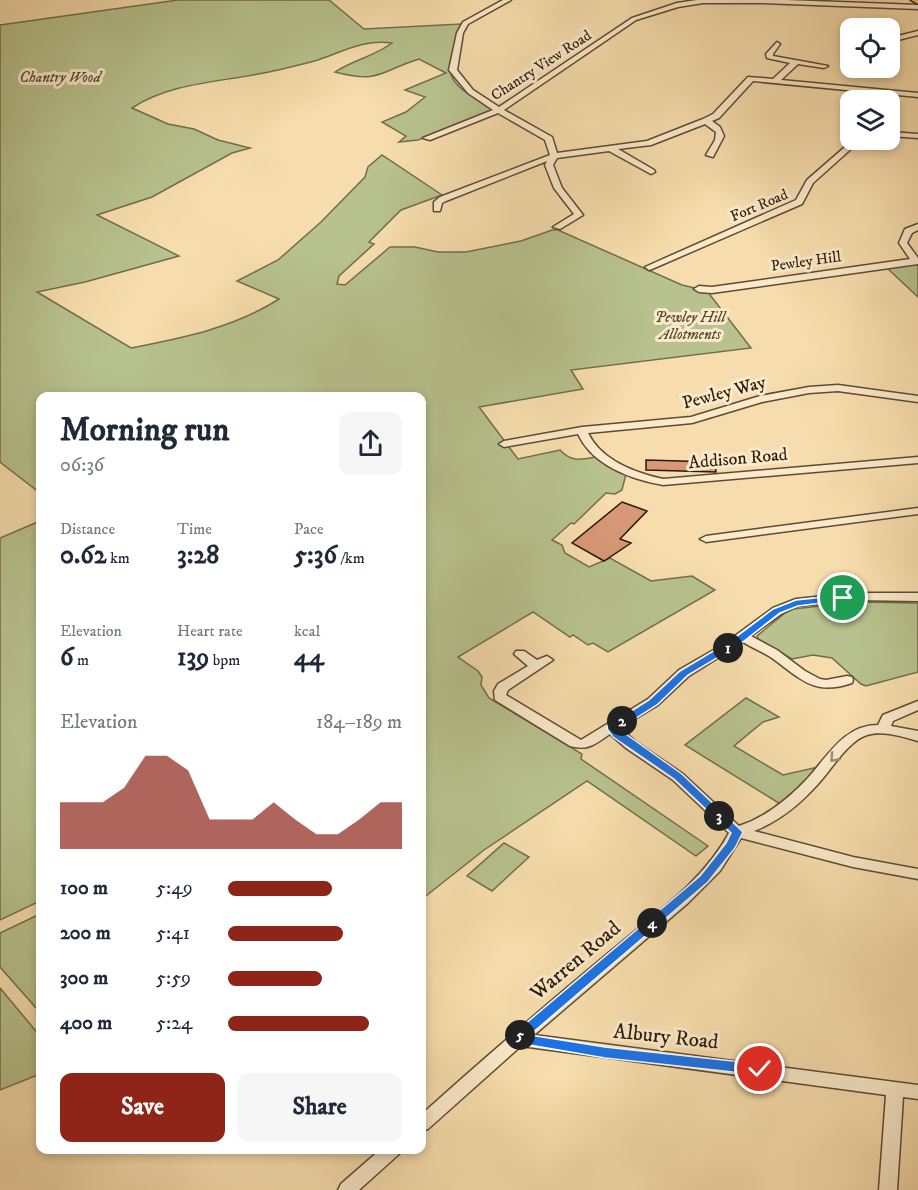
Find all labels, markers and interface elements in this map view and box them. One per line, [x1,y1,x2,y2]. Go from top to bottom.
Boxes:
map controls [840,18,900,150]
button: locate [840,18,900,78]
street label: Chantry View Road [487,26,596,105]
park label: Chantry Wood [19,68,103,87]
button: layers [840,90,900,150]
street label: Fort Road [728,185,791,226]
street label: Pewley Hill [770,247,843,276]
park label: Pewley Hill Allotments [655,308,727,344]
street label: Pewley Way [680,371,769,415]
text: Morning run [60,410,229,451]
button: share [339,412,402,475]
street label: Addison Road [688,444,789,474]
text: 06:36 [60,453,104,478]
text: Distance [60,519,115,539]
text: Time [177,519,212,539]
text: Pace [294,519,324,539]
text: 0.62 [60,539,106,572]
text: 3:28 [177,539,219,572]
text: 5:36 [294,539,337,572]
text: km [106,548,130,568]
text: /km [337,548,365,568]
pin [817,572,868,623]
icon: arrive [826,581,859,614]
text: Elevation [60,621,122,641]
text: Heart rate [177,621,243,641]
text: kcal [294,621,320,641]
pin: 1 [713,633,743,663]
text: 1 [725,638,731,658]
text: 6 [60,641,74,674]
text: 139 [177,641,209,674]
text: 44 [294,641,324,674]
text: m [74,650,89,670]
text: bpm [209,650,240,670]
pin: 2 [607,706,637,736]
text: Elevation [60,710,137,735]
text: 184–189 m [316,710,402,735]
text: 2 [618,711,626,731]
one-way arrow [830,751,841,761]
pin: 3 [704,801,734,831]
text: 3 [716,806,722,826]
text: 100 m [60,876,108,901]
text: 5:49 [156,876,193,901]
pin: 4 [637,908,667,938]
text: 4 [647,913,657,933]
street label: Warren Road [524,915,627,1007]
text: 200 m [60,921,111,946]
text: 5:41 [156,921,190,946]
text: 300 m [60,966,108,991]
text: 5:59 [156,966,191,991]
text: 400 m [60,1011,112,1036]
text: 5:24 [156,1011,193,1036]
street label: Albury Road [612,1019,720,1055]
pin: 5 [505,1020,535,1050]
text: 5 [516,1025,524,1045]
pin [734,1043,785,1094]
icon: check [743,1052,776,1085]
button: Save [60,1073,225,1142]
button: Share [237,1073,402,1142]

